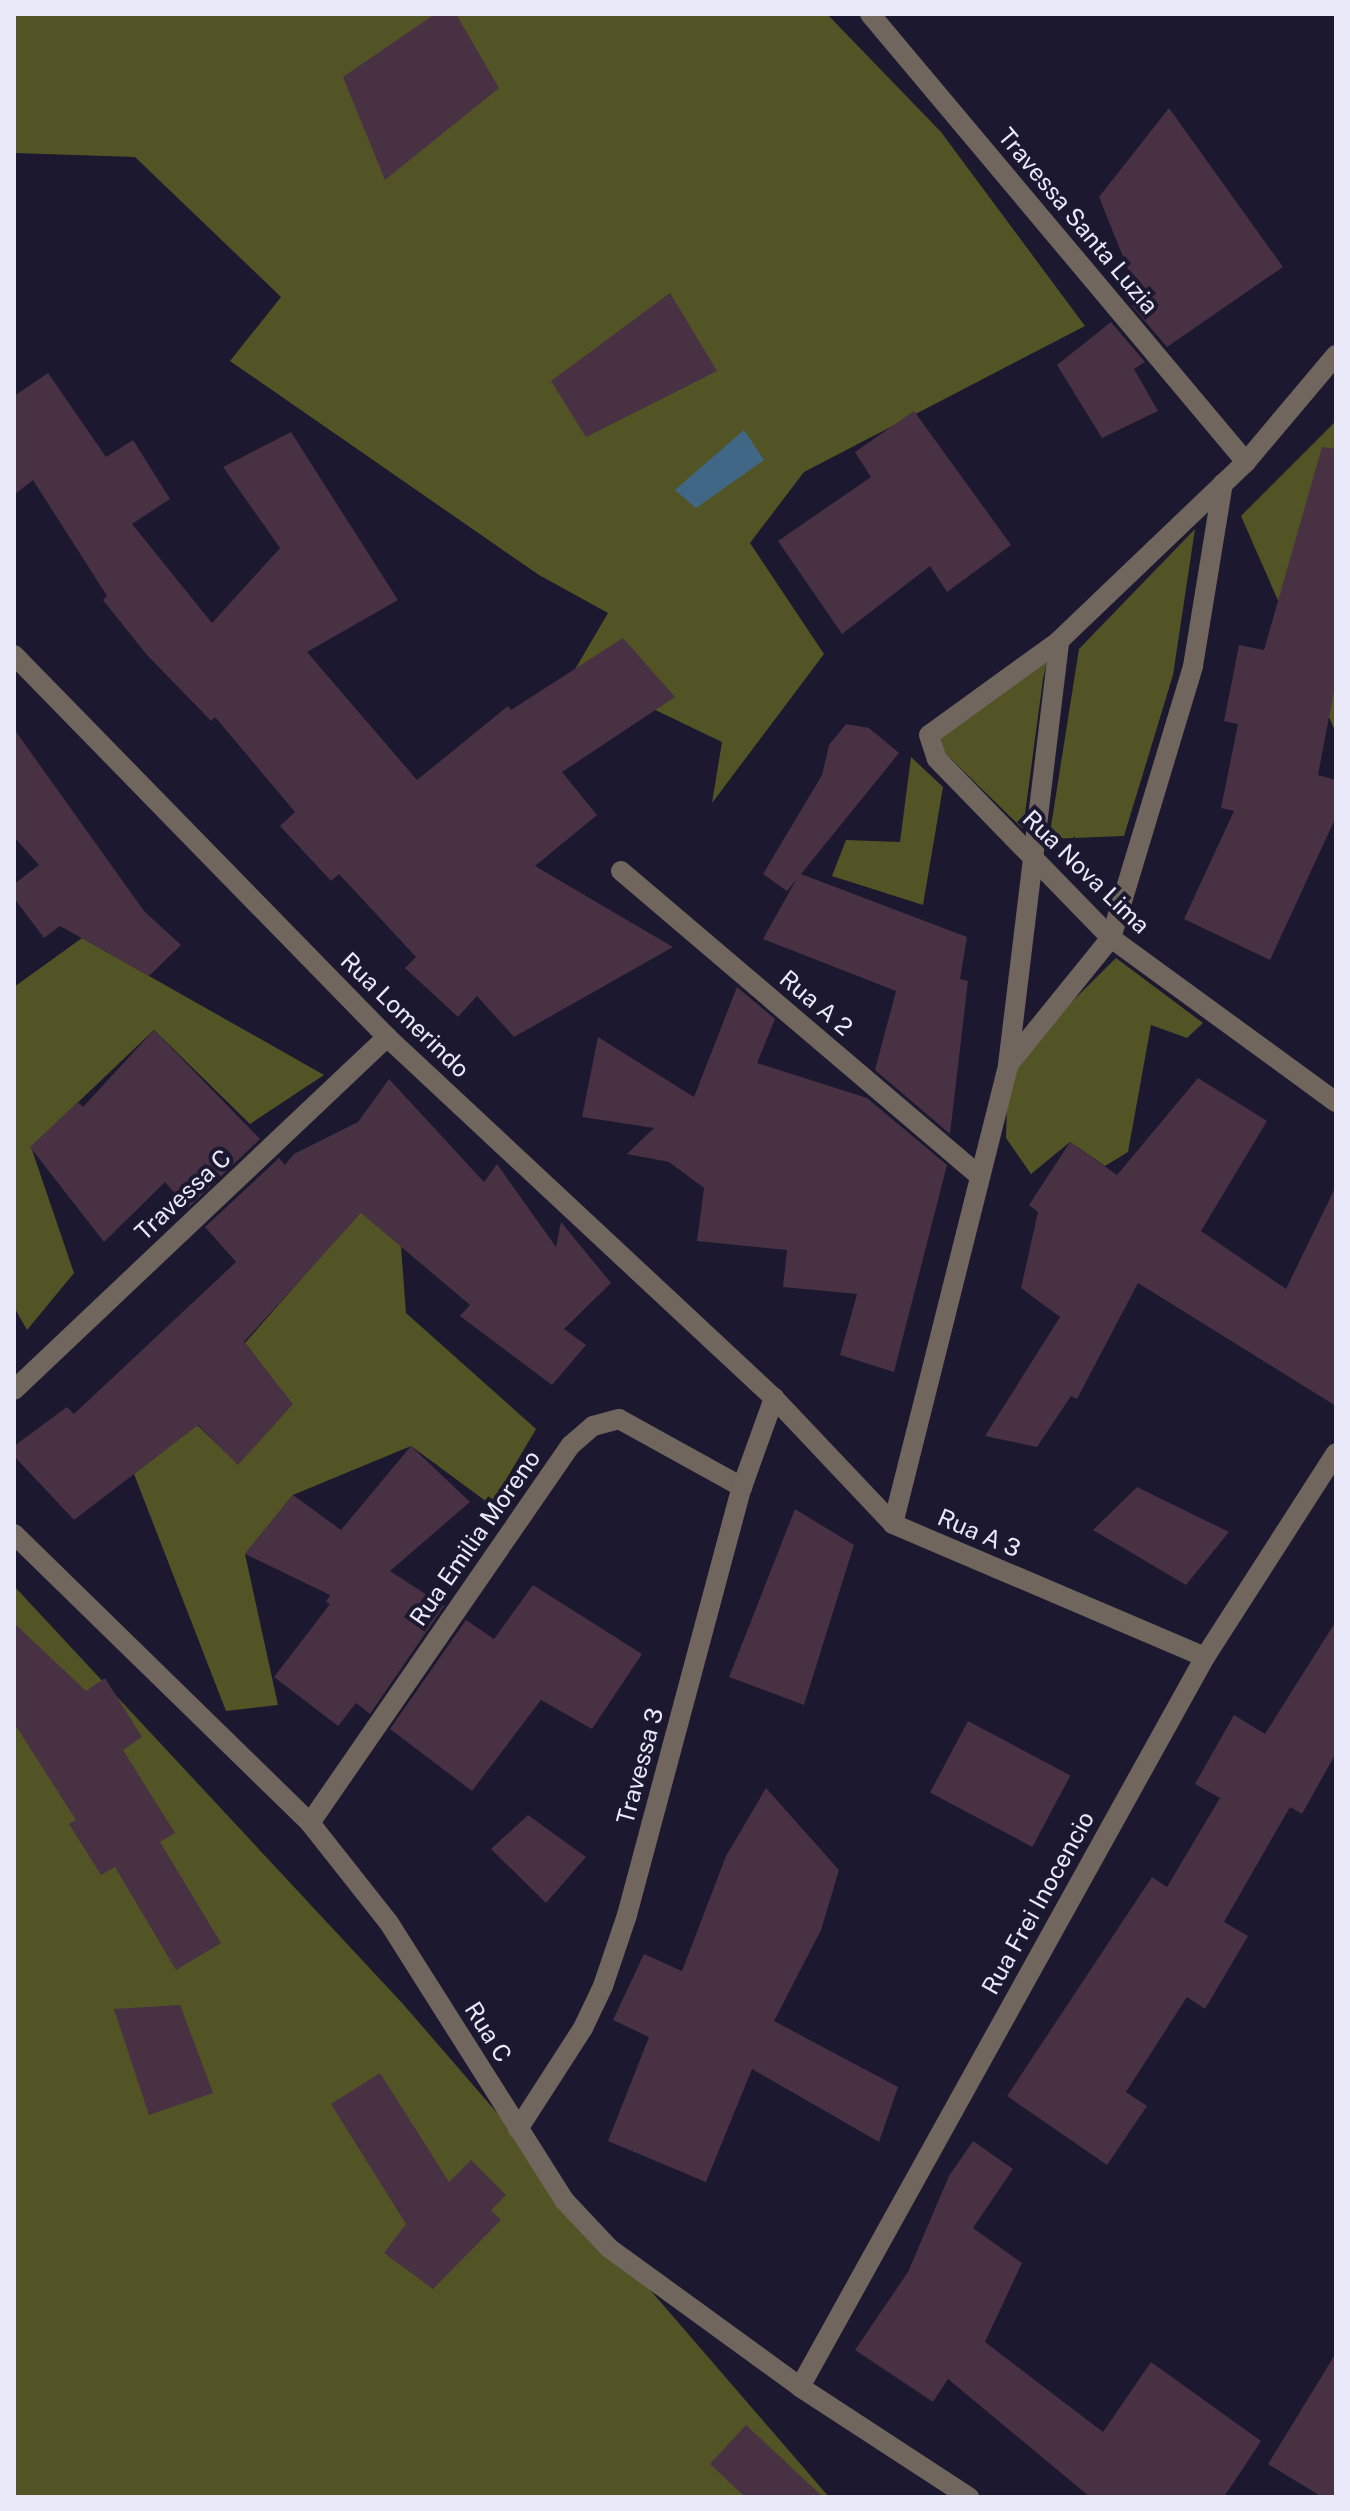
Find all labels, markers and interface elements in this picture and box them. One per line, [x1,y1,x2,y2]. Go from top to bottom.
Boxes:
street label: Travessa Santa Luzia [992,122,1164,320]
street label: Rua Nova Lima [1017,804,1155,940]
street label: Rua Lomerindo [335,946,475,1084]
street label: Rua A 2 [774,964,858,1042]
street label: Travessa C [129,1143,237,1247]
street label: Rua Emilia Moreno [404,1445,546,1631]
street label: Rua A 3 [933,1503,1025,1563]
street label: Travessa 3 [611,1705,669,1827]
street label: Rua Frei Inocencio [976,1806,1100,2000]
street label: Rua C [458,1997,518,2067]

